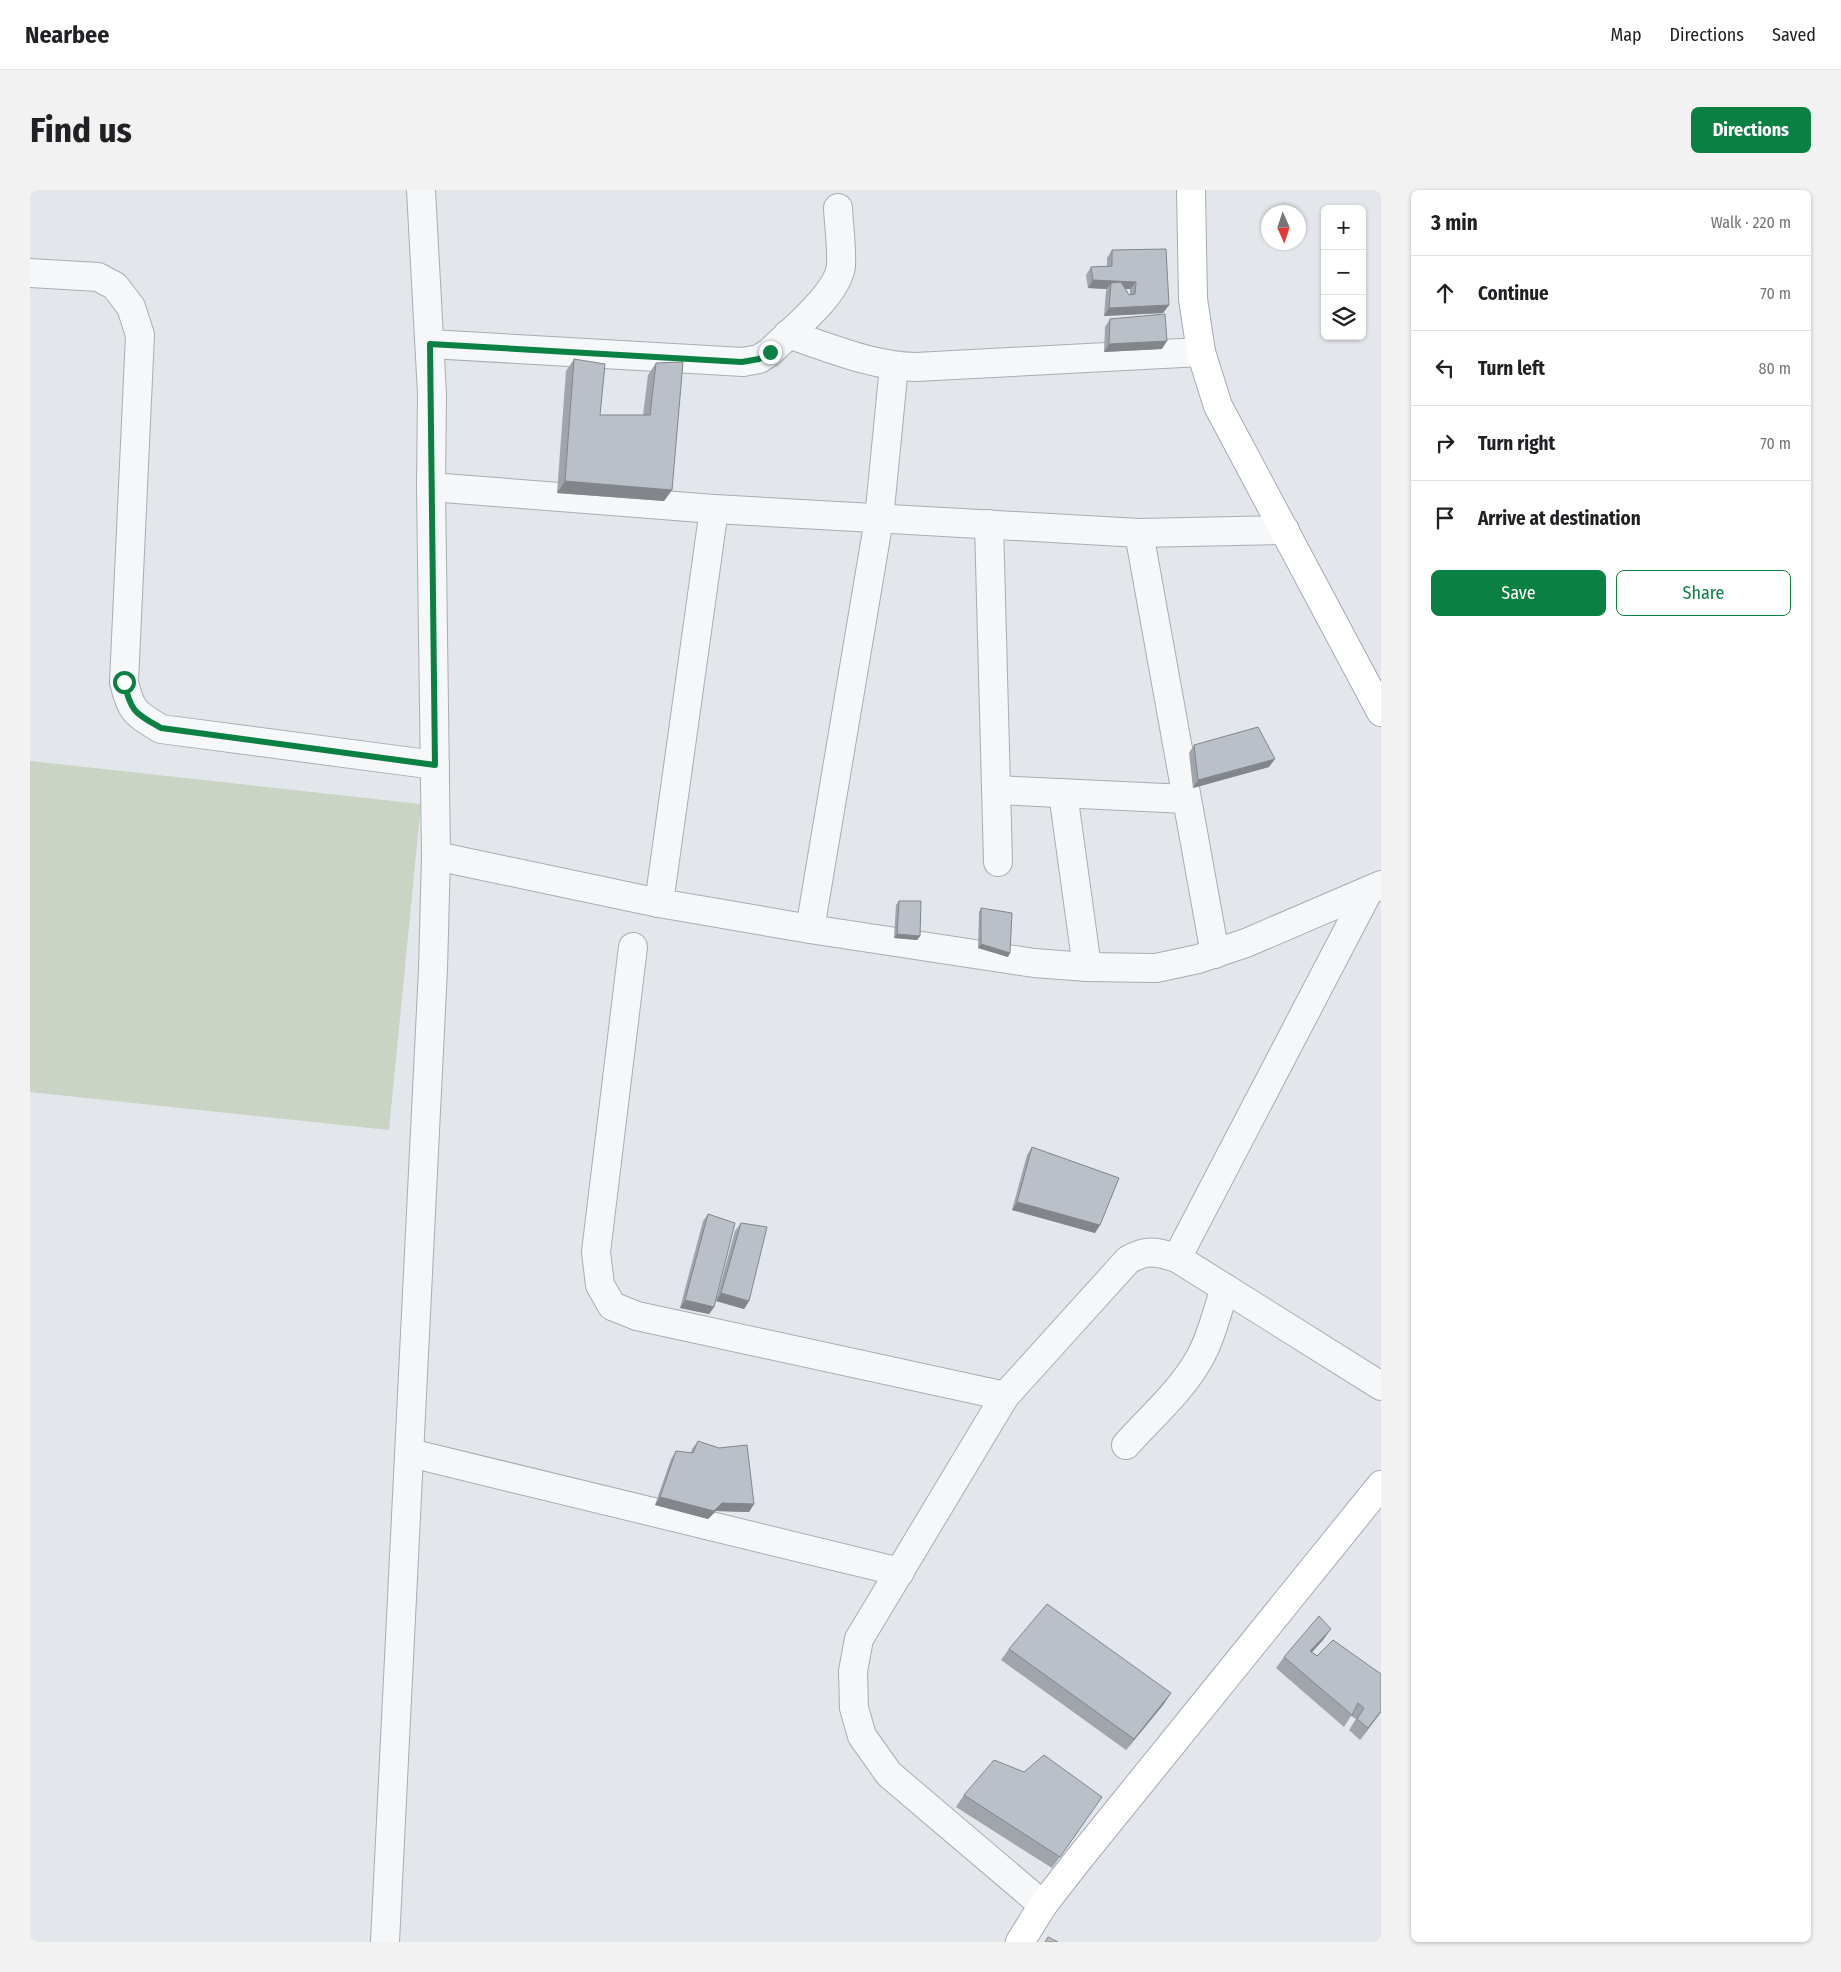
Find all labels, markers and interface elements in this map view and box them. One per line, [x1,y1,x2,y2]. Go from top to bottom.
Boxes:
text: Nearbee [25,21,109,49]
text: Map [1610,24,1642,46]
text: Directions [1670,24,1744,46]
text: Saved [1772,24,1816,46]
button: Directions [1691,107,1811,153]
text: Find us [30,109,132,151]
north arrow [1261,205,1306,250]
map controls [1321,205,1366,340]
button: + [1321,205,1366,250]
text: 3 min [1431,210,1478,236]
text: Walk · 220 m [1711,213,1791,232]
button: − [1321,250,1366,295]
icon: ahead [1431,279,1459,307]
text: Continue [1478,282,1549,305]
text: 70 m [1760,284,1791,303]
button: layers [1321,295,1366,340]
route end [759,341,782,364]
icon: left [1431,354,1459,382]
text: Turn left [1478,357,1545,380]
text: 80 m [1759,359,1791,378]
icon: right [1431,429,1459,457]
text: Turn right [1478,432,1555,455]
text: 70 m [1760,434,1791,453]
icon: arrive [1431,504,1459,532]
text: Arrive at destination [1478,507,1641,530]
button: Save [1431,570,1606,616]
button: Share [1616,570,1791,616]
route start [113,671,136,694]

